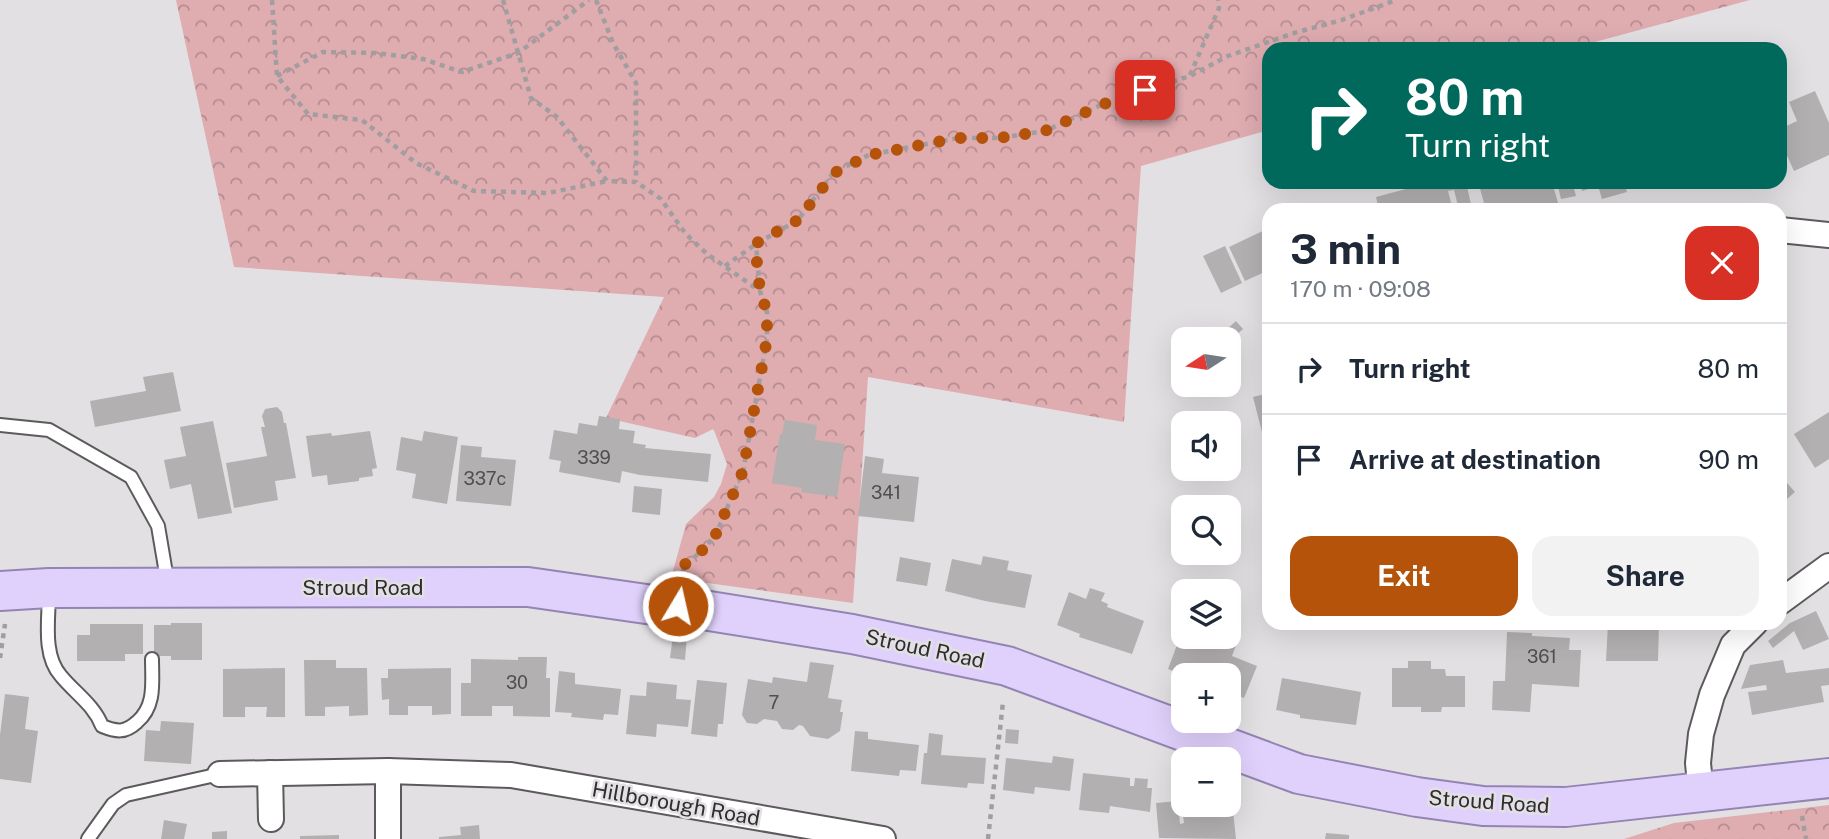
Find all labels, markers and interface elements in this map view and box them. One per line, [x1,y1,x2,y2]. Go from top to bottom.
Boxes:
pin [1115,60,1175,120]
text: 80 m [1405,68,1524,126]
icon: right [1290,70,1381,161]
icon: arrive [1126,71,1164,109]
text: Turn right [1405,127,1550,164]
text: 3 min [1290,224,1401,273]
button: close [1685,226,1759,300]
text: 170 m · 09:08 [1290,275,1431,302]
north arrow [1171,327,1241,397]
map controls [1171,327,1241,817]
icon: right [1290,350,1328,388]
text: Turn right [1349,353,1471,384]
text: 80 m [1698,353,1759,384]
button: sound [1171,411,1241,481]
icon: arrive [1290,441,1328,479]
text: Arrive at destination [1349,444,1601,475]
text: 90 m [1698,444,1759,475]
house number: 339 [577,447,611,468]
house number: 337c [464,468,506,489]
house number: 341 [871,482,901,503]
button: search [1171,495,1241,565]
button: Exit [1290,536,1518,616]
button: Share [1532,536,1759,616]
position arrow [641,569,715,643]
street label: Stroud Road [302,575,424,600]
button: layers [1171,579,1241,649]
street label: Stroud Road [863,624,987,673]
house number: 361 [1527,646,1557,667]
button: + [1171,663,1241,733]
house number: 30 [506,672,528,693]
house number: 7 [769,692,779,713]
button: − [1171,747,1241,817]
street label: Hillborough Road [590,776,762,831]
street label: Stroud Road [1428,785,1550,818]

